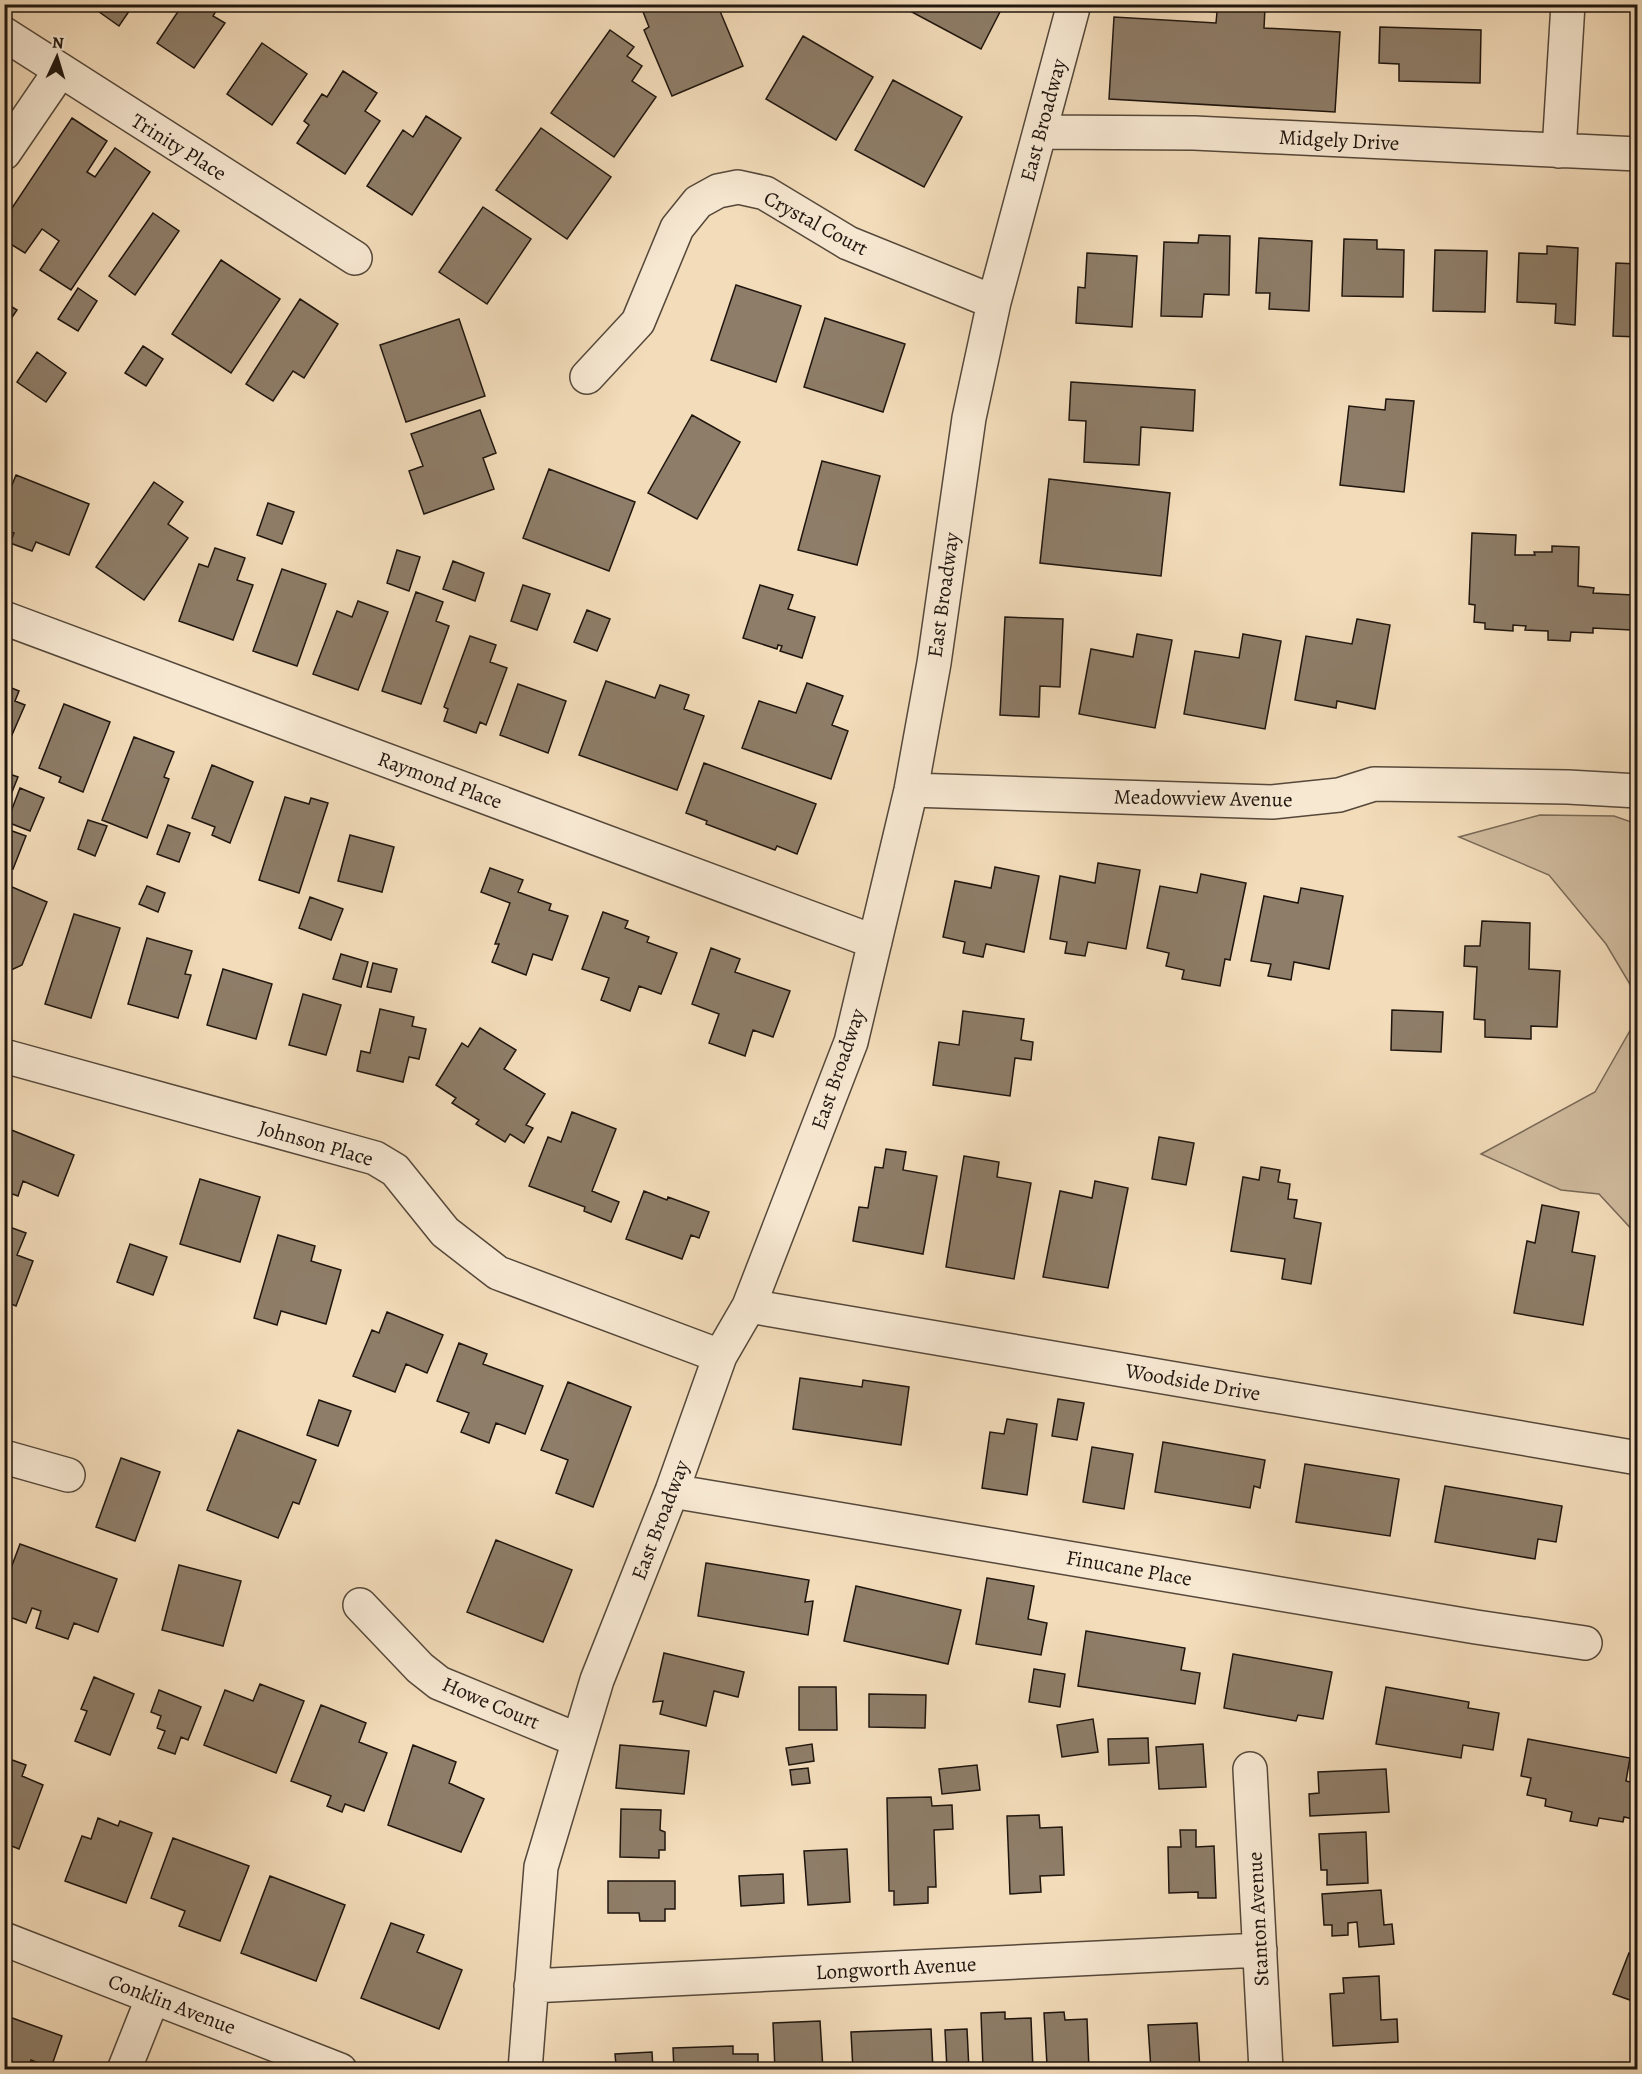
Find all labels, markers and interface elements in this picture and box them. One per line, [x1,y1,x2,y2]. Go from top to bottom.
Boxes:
north arrow [27,27,87,87]
text: N [51,32,65,54]
street label: East Broadway [1013,55,1073,185]
street label: Trinity Place [126,107,232,187]
street label: Midgely Drive [1278,123,1400,157]
street label: Crystal Court [759,184,873,262]
street label: East Broadway [920,530,966,659]
street label: Raymond Place [374,745,506,815]
street label: Meadowview Avenue [1113,782,1293,814]
street label: East Broadway [804,1004,872,1133]
street label: Johnson Place [255,1113,377,1173]
street label: Woodside Drive [1122,1356,1263,1408]
street label: East Broadway [624,1455,696,1584]
street label: Finucane Place [1064,1543,1194,1593]
street label: Howe Court [438,1670,544,1736]
street label: Stanton Avenue [1240,1851,1276,1987]
street label: Longworth Avenue [815,1950,977,1986]
street label: Conklin Avenue [104,1967,240,2041]

